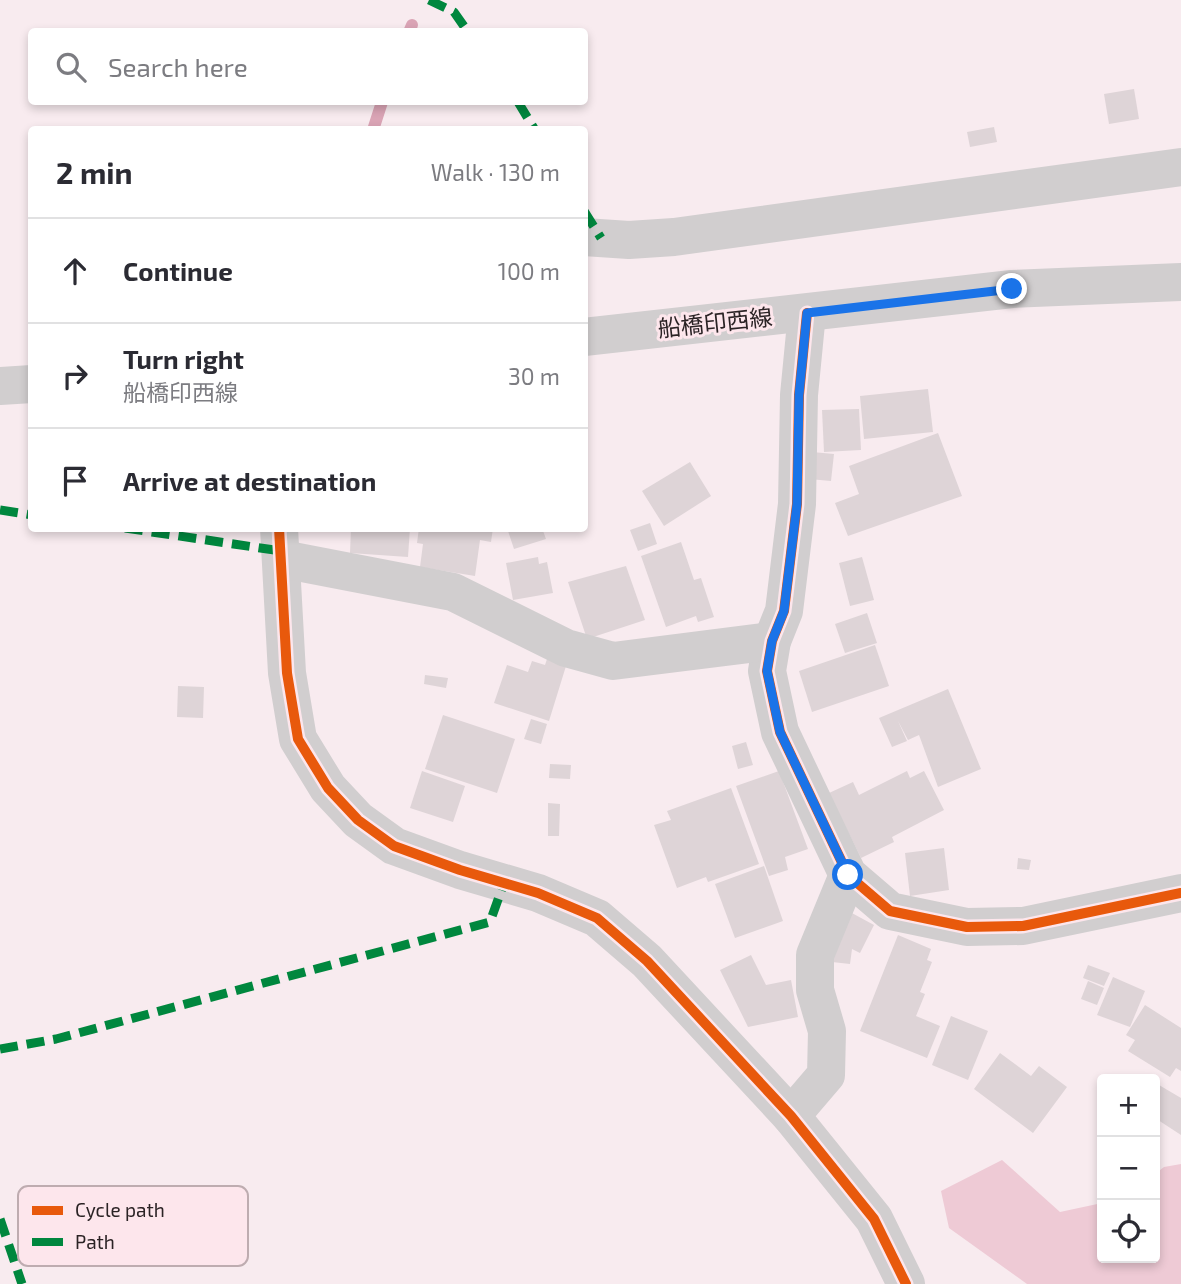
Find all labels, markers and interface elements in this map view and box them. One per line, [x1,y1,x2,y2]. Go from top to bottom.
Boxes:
search box [28,28,588,105]
icon: search [52,48,90,86]
text: Search here [108,51,248,82]
text: 2 min [56,154,133,190]
text: Walk · 130 m [431,158,560,186]
icon: ahead [56,252,94,290]
text: Continue [123,255,233,286]
text: 100 m [498,257,560,285]
route end [996,273,1027,304]
street label: 船橋印西線 [656,302,774,342]
text: Turn right [123,343,244,374]
icon: right [56,357,94,395]
text: 30 m [508,362,560,390]
text: 船橋印西線 [123,378,238,406]
icon: arrive [56,462,94,500]
text: Arrive at destination [123,465,376,496]
route start [832,859,863,890]
map controls [1097,1074,1160,1263]
button: + [1097,1074,1160,1137]
button: − [1097,1137,1160,1200]
legend [18,1186,248,1266]
text: Cycle path [75,1198,165,1221]
button: locate [1097,1200,1160,1263]
text: Path [75,1230,115,1253]

